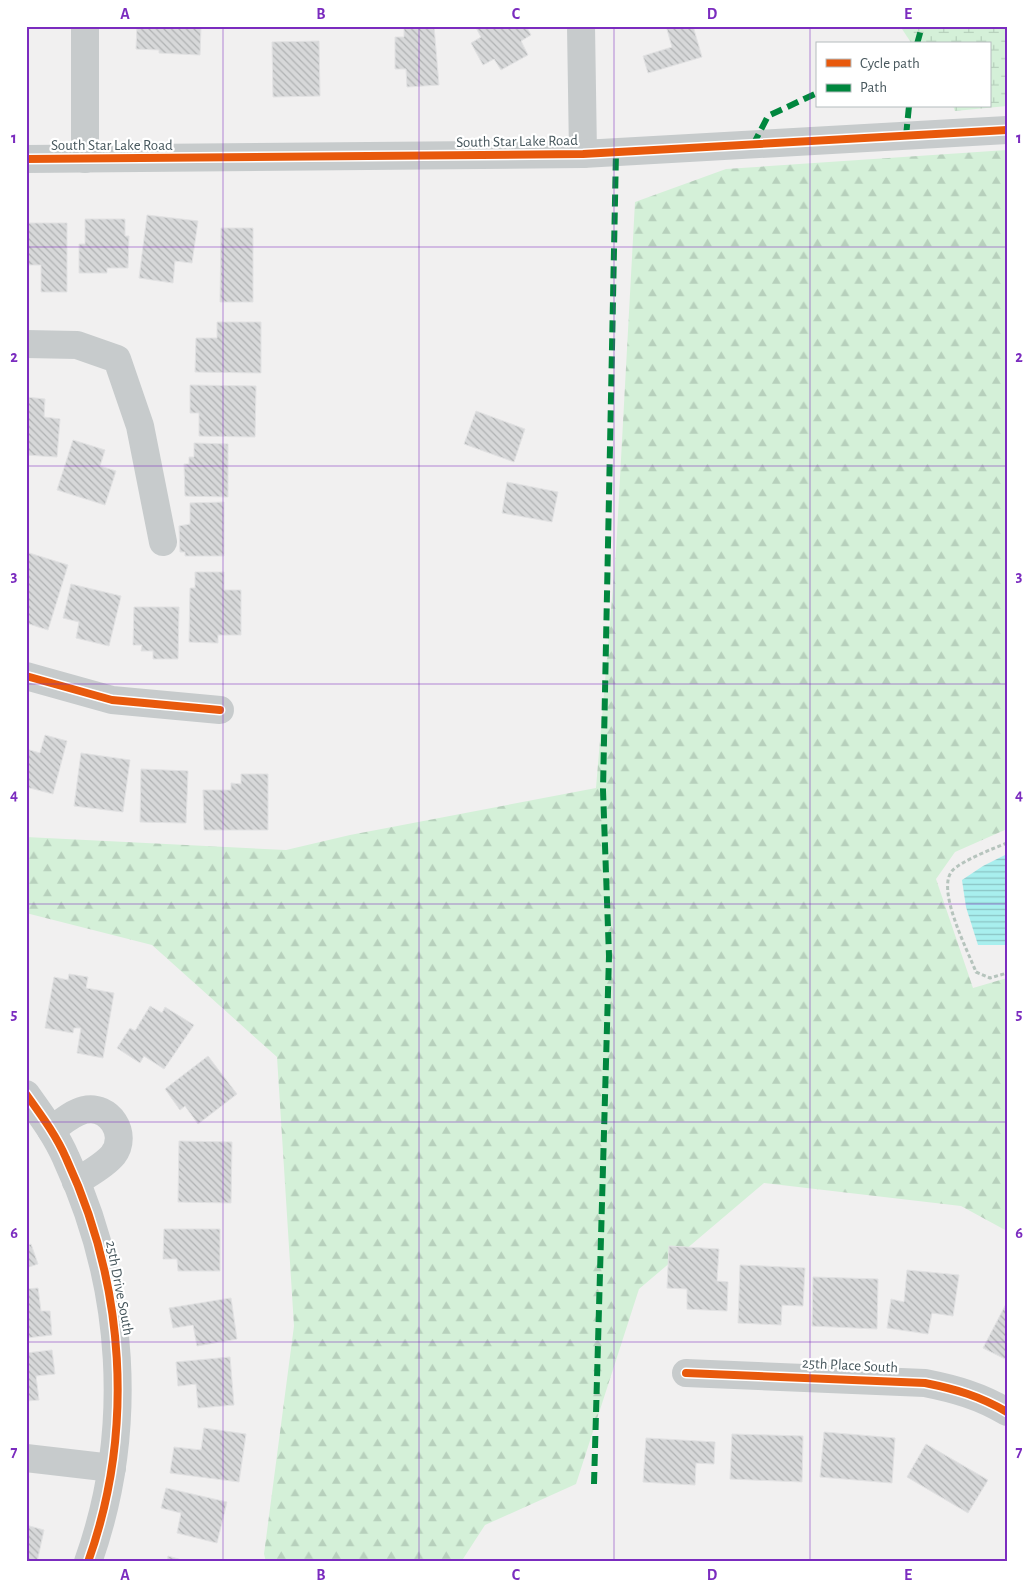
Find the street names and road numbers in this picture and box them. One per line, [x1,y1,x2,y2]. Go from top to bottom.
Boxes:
street label: South Star Lake Road [456,133,578,150]
street label: South Star Lake Road [51,138,173,153]
street label: 25th Drive South [103,1239,136,1337]
street label: 25th Place South [802,1355,898,1376]

